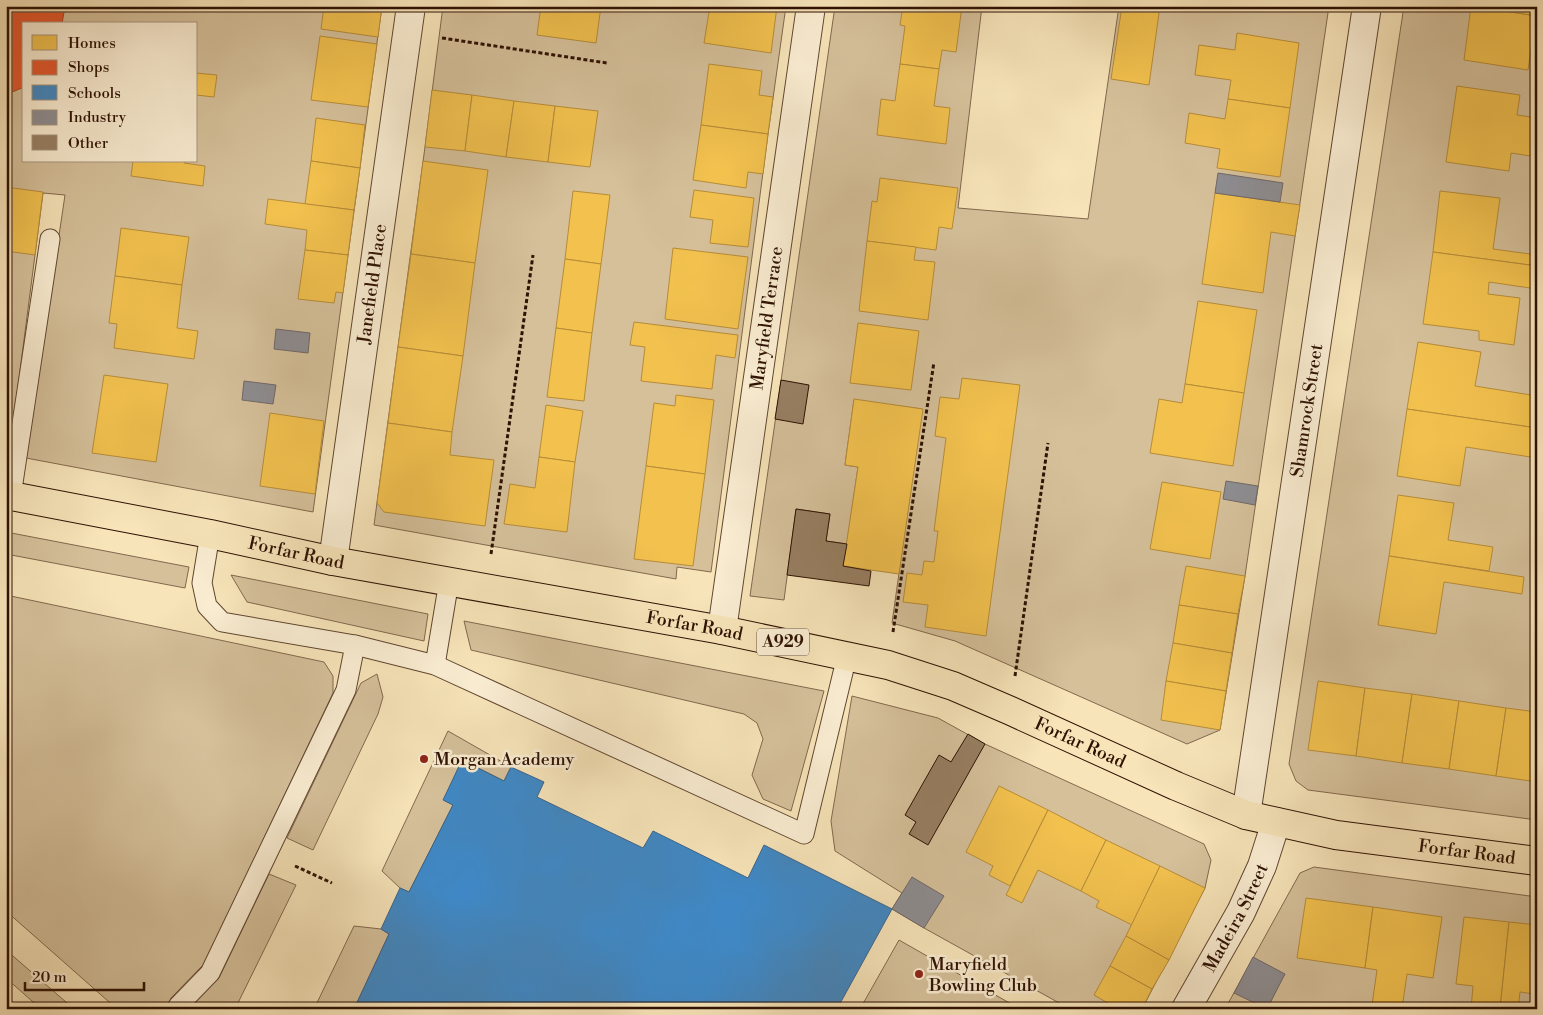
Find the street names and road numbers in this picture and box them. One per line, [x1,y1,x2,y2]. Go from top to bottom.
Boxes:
street label: Janefield Place [352,222,392,346]
street label: Maryfield Terrace [745,245,788,392]
street label: Shamrock Street [1285,342,1328,479]
street label: Forfar Road [246,531,347,574]
street label: Forfar Road [645,605,746,646]
road number: A929 [757,628,809,656]
street label: Forfar Road [1031,712,1130,774]
street label: Forfar Road [1417,834,1518,870]
street label: Madeira Street [1198,859,1273,976]

